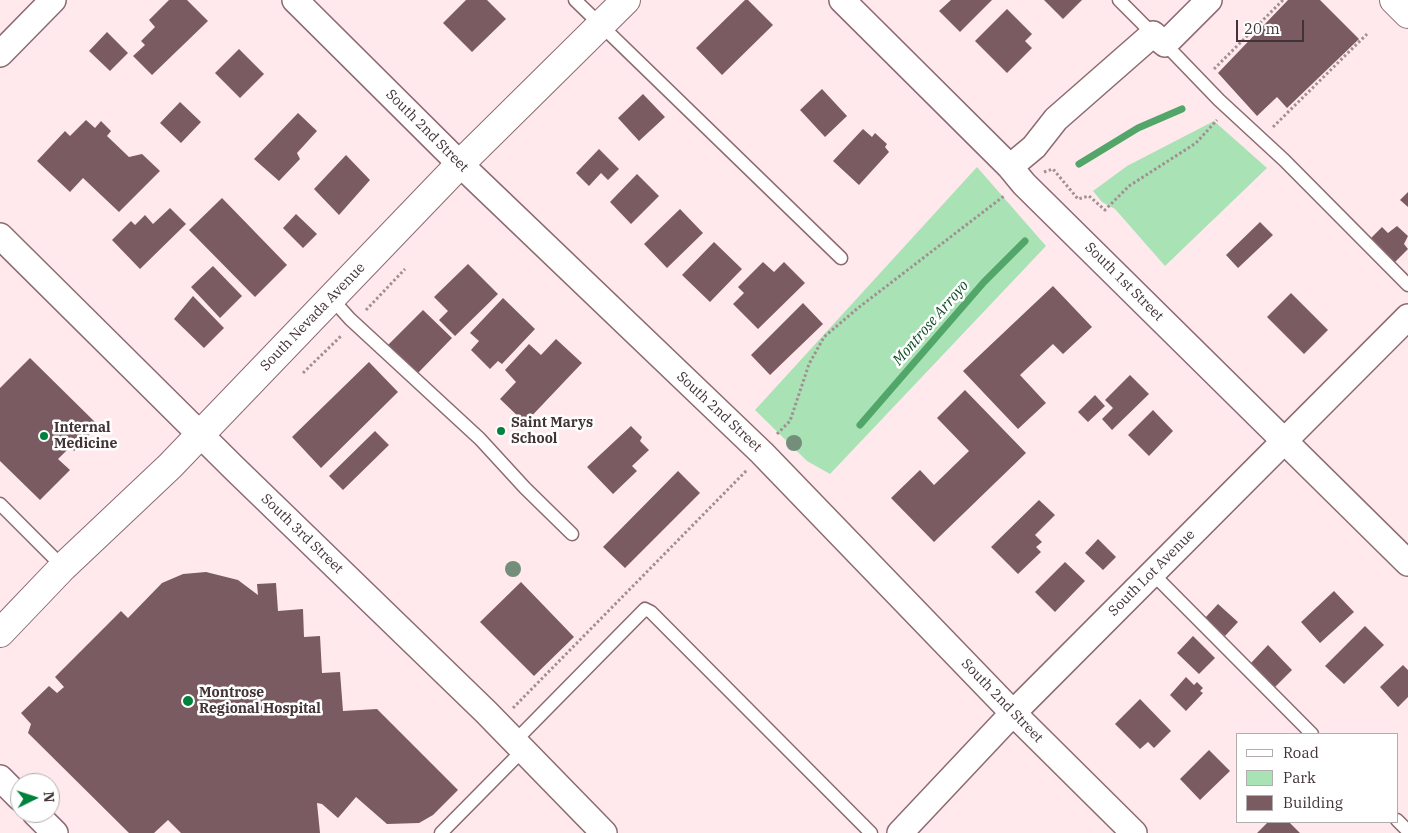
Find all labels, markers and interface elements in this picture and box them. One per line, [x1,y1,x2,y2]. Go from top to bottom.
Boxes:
scale bar [1238,10,1306,42]
text: 20 m [1244,19,1280,38]
street label: South 2nd Street [382,86,472,176]
street label: South 1st Street [1081,239,1167,325]
street label: South Nevada Avenue [257,260,369,374]
water label: Montrose Arroyo [889,277,973,369]
street label: South 2nd Street [673,368,765,456]
place label: Saint Marys School [511,415,593,448]
place label: Internal Medicine [54,420,117,452]
marker: Saint Marys School [495,425,507,437]
marker: Internal Medicine [38,430,50,442]
street label: South 3rd Street [258,491,346,577]
street label: South Lot Avenue [1105,526,1199,620]
street label: South 2nd Street [958,656,1046,746]
place label: Montrose Regional Hospital [199,685,321,718]
marker: Montrose Regional Hospital [181,694,195,708]
legend [1236,733,1398,823]
text: Road [1283,743,1319,762]
text: Park [1283,768,1316,787]
north arrow [10,773,60,823]
text: N [40,791,58,803]
text: Building [1283,793,1343,812]

